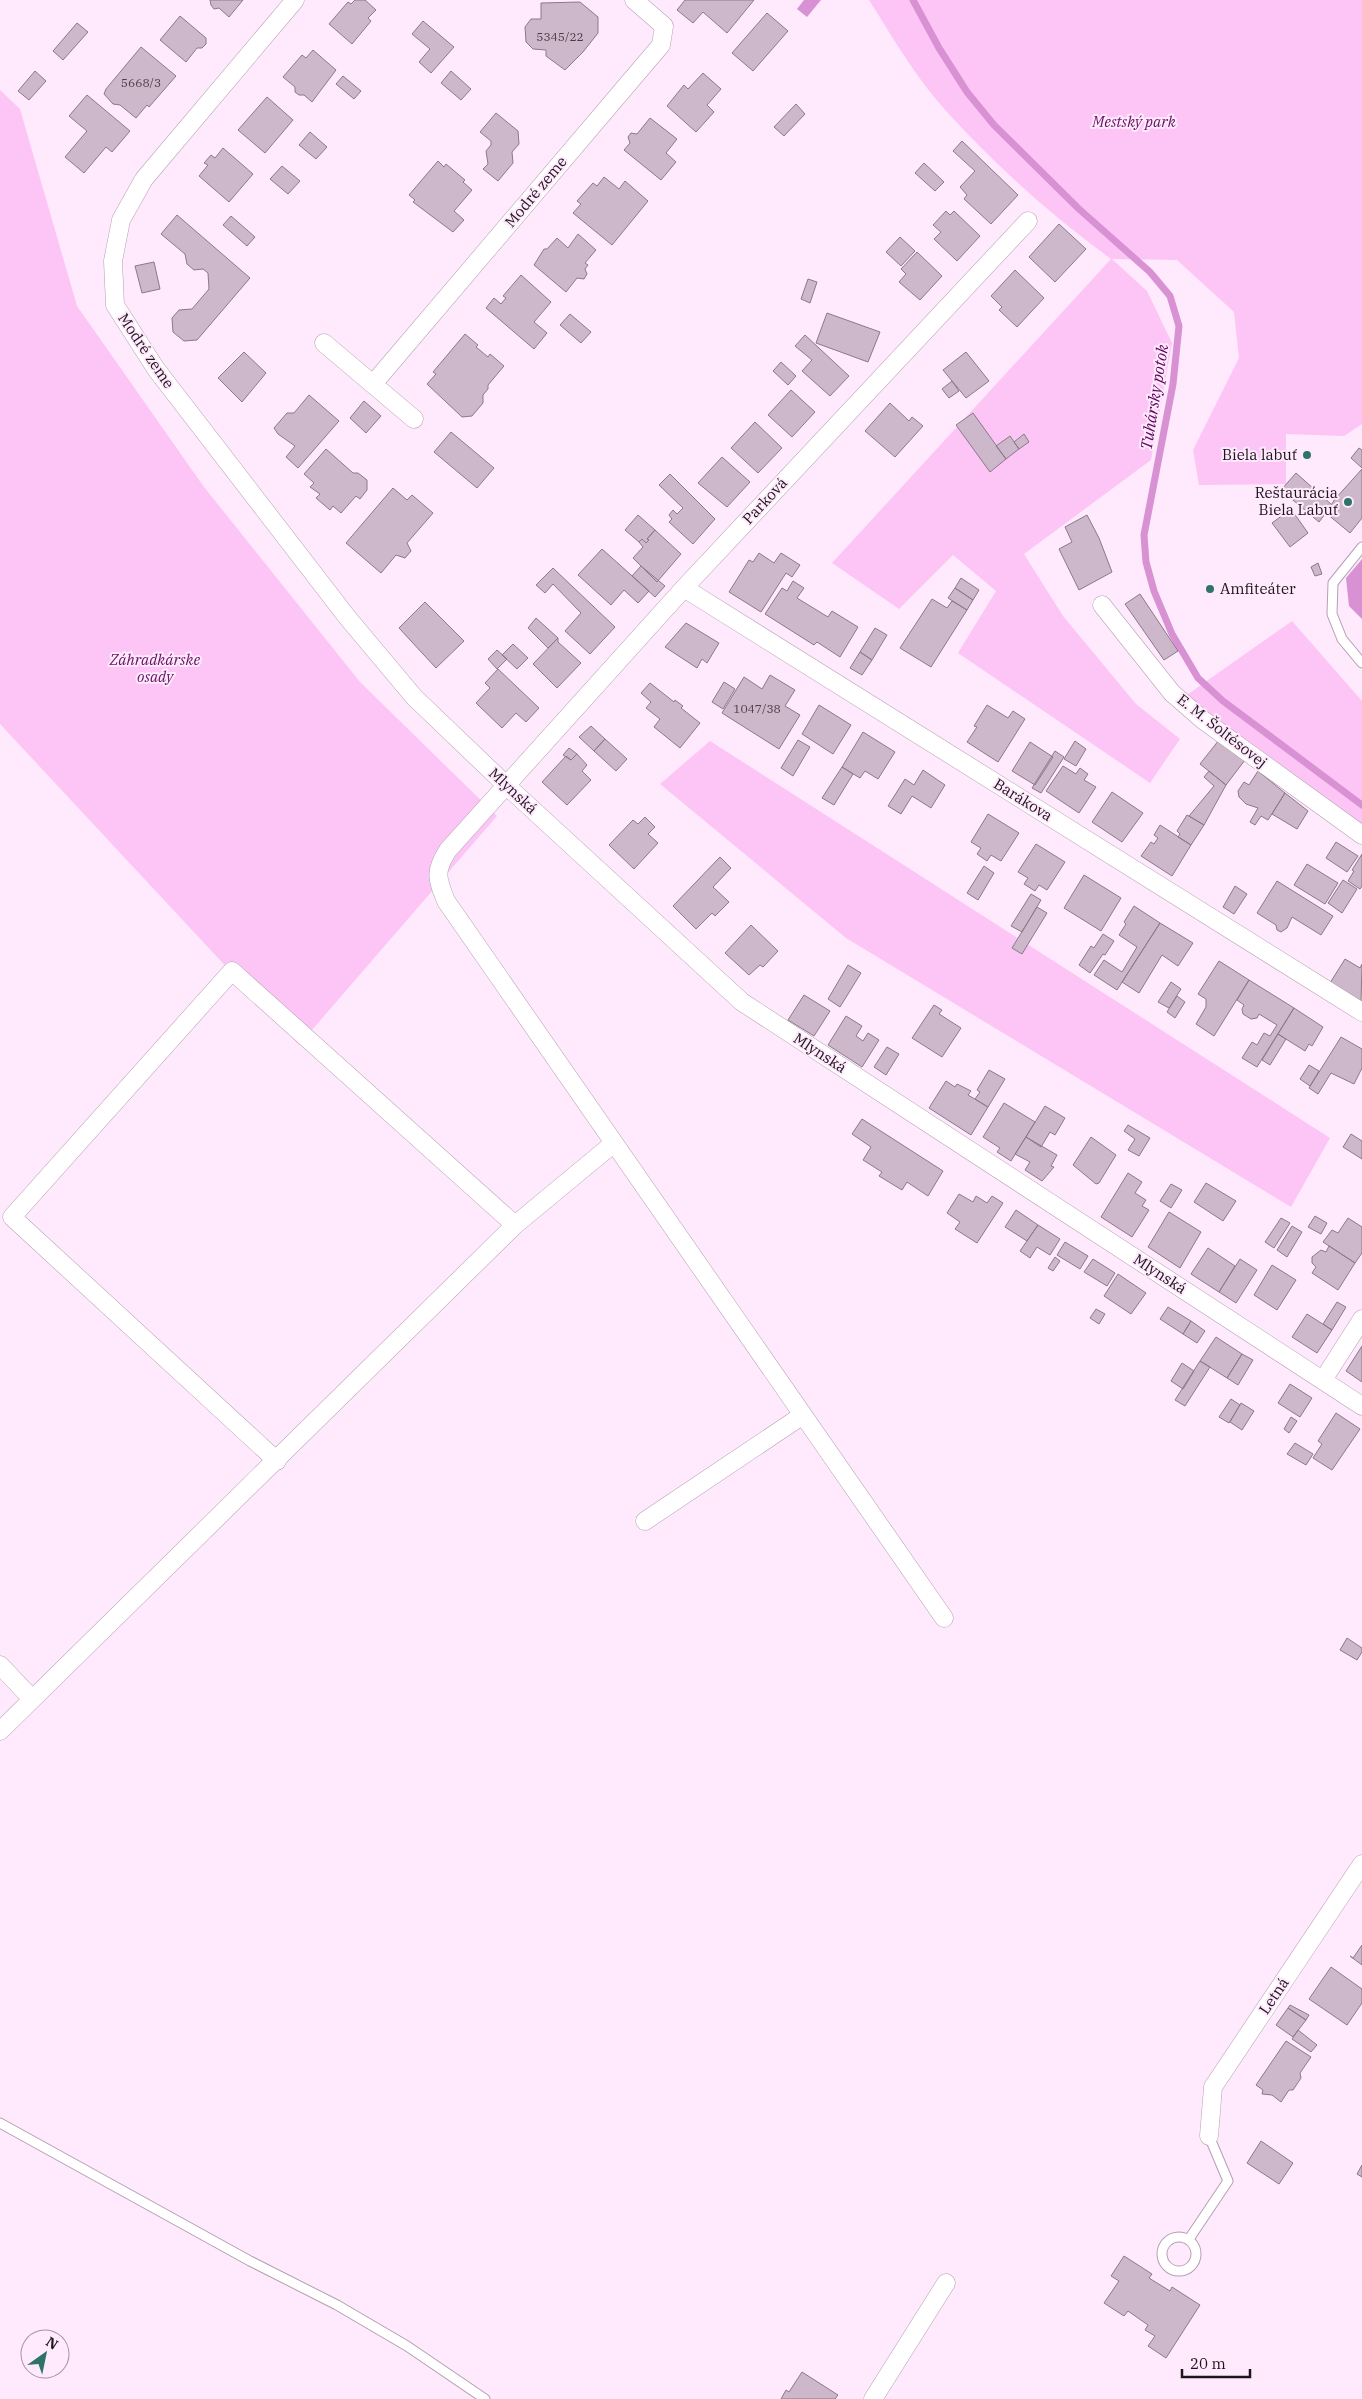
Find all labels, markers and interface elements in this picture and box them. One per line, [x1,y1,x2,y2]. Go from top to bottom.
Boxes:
house number: 5345/22 [536,29,584,44]
house number: 5668/3 [121,75,161,90]
park label: Mestský park [1091,112,1176,131]
street label: Modré zeme [500,152,571,231]
street label: Modré zeme [114,309,179,392]
water label: Tuhársky potok [1136,342,1172,451]
place label: Biela labuť [1222,445,1298,464]
marker: Biela labuť [1301,449,1313,461]
street label: Parková [738,473,791,528]
place label: Reštaurácia Biela Labuť [1255,483,1339,519]
marker: Reštaurácia Biela Labuť [1342,496,1354,508]
place label: Amfiteáter [1220,579,1296,598]
marker: Amfiteáter [1204,583,1216,595]
park label: Záhradkárske osady [109,650,200,686]
street label: E. M. Šoltésovej [1174,690,1271,772]
house number: 1047/38 [733,701,781,716]
street label: Mlynská [485,763,542,818]
street label: Barákova [990,774,1056,825]
street label: Mlynská [790,1028,850,1077]
street label: Mlynská [1130,1249,1190,1298]
street label: Letná [1255,1974,1293,2018]
north arrow [20,2329,70,2379]
text: N [43,2333,62,2354]
scale bar [1182,2346,1250,2378]
text: 20 m [1190,2354,1226,2373]

